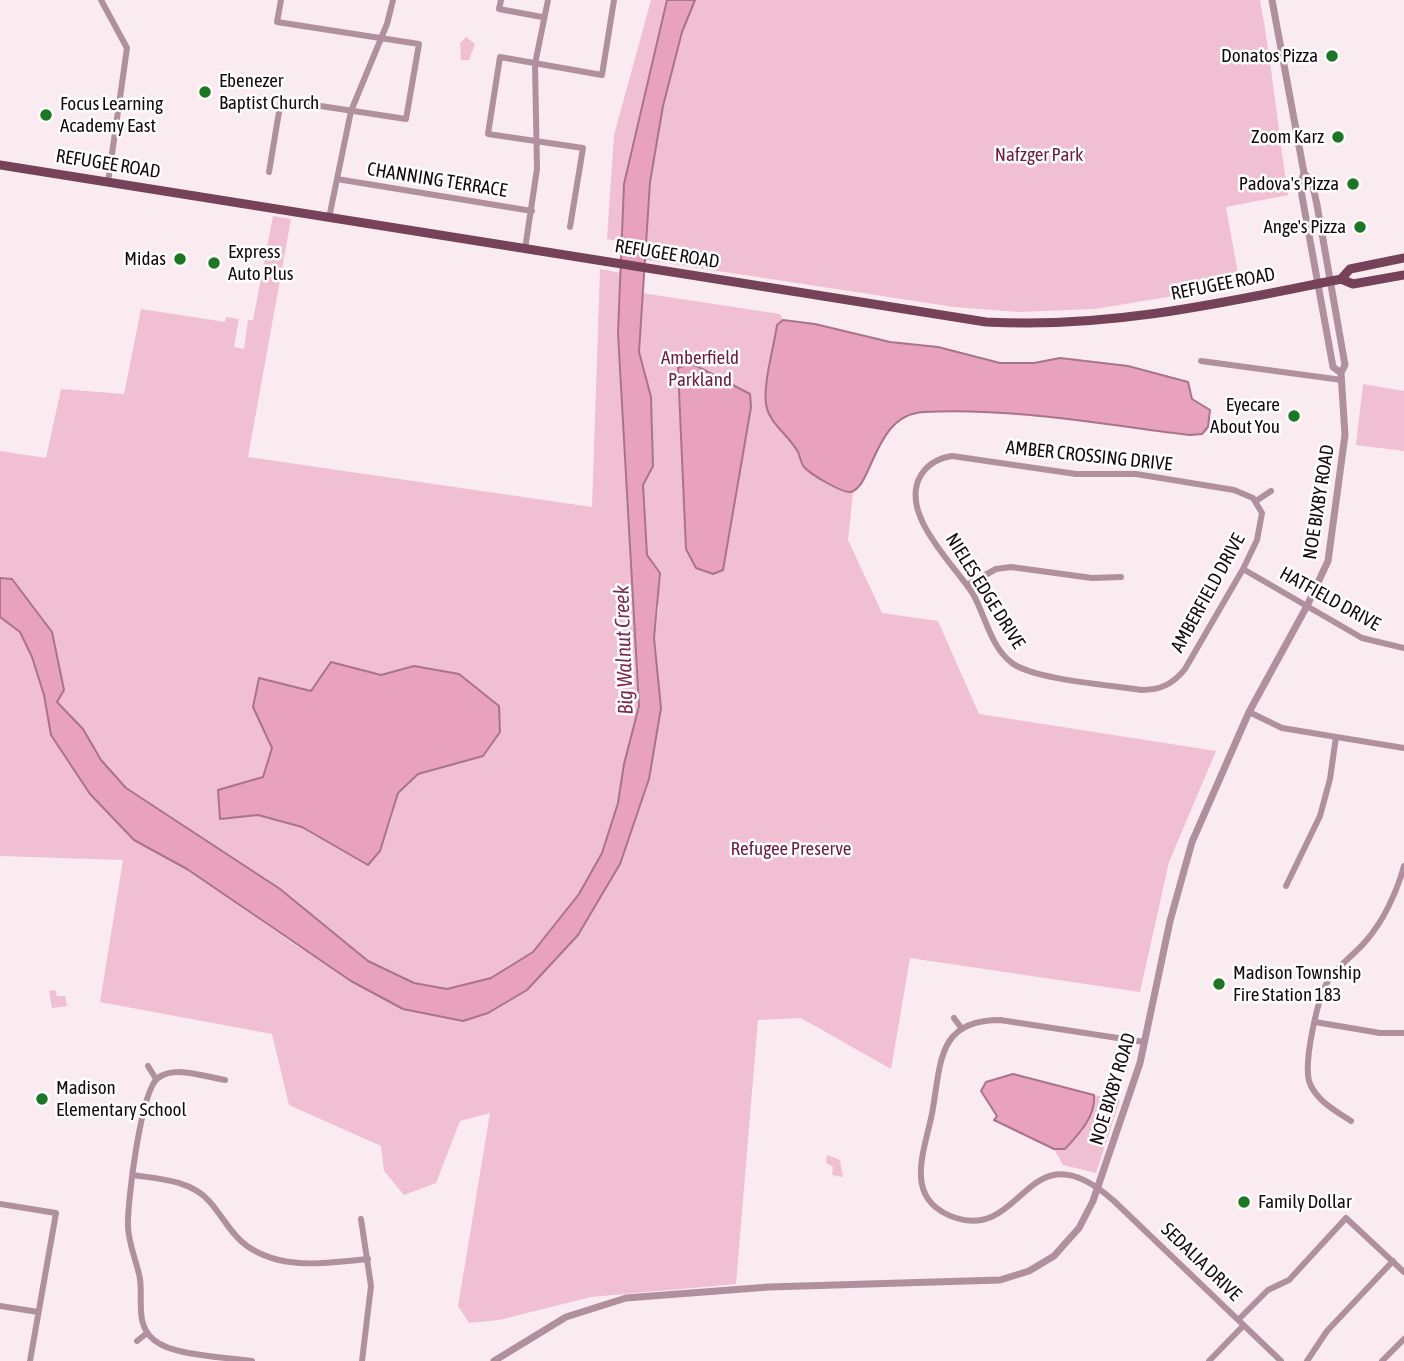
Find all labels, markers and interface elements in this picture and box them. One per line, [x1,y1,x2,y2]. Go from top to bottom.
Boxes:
place label: Donatos Pizza [1221,45,1318,67]
marker: Donatos Pizza [1324,48,1340,64]
place label: Ebenezer Baptist Church [219,70,319,114]
marker: Ebenezer Baptist Church [197,84,213,100]
place label: Focus Learning Academy East [60,93,163,137]
marker: Focus Learning Academy East [38,107,54,123]
place label: Zoom Karz [1251,126,1324,148]
marker: Zoom Karz [1330,129,1346,145]
street label: REFUGEE ROAD [54,144,162,184]
park label: Nafzger Park [995,144,1083,166]
street label: CHANNING TERRACE [365,158,509,202]
place label: Padova's Pizza [1239,173,1339,195]
marker: Padova's Pizza [1345,176,1361,192]
place label: Ange's Pizza [1263,216,1346,238]
marker: Ange's Pizza [1352,219,1368,235]
street label: REFUGEE ROAD [613,234,721,274]
place label: Express Auto Plus [228,241,294,285]
place label: Midas [124,248,166,270]
marker: Midas [172,251,188,267]
marker: Express Auto Plus [206,255,222,271]
street label: REFUGEE ROAD [1169,263,1277,305]
park label: Amberfield Parkland [661,347,739,391]
place label: Eyecare About You [1210,394,1280,438]
marker: Eyecare About You [1286,408,1302,424]
street label: AMBER CROSSING DRIVE [1005,436,1173,476]
street label: NOE BIXBY ROAD [1299,443,1339,561]
street label: NIELES EDGE DRIVE [940,529,1030,653]
street label: AMBERFIELD DRIVE [1166,530,1250,656]
street label: HATFIELD DRIVE [1276,562,1384,636]
water label: Big Walnut Creek [609,585,639,715]
park label: Refugee Preserve [731,838,851,860]
place label: Madison Township Fire Station 183 [1233,962,1361,1006]
marker: Madison Township Fire Station 183 [1211,976,1227,992]
street label: NOE BIXBY ROAD [1085,1030,1141,1148]
place label: Madison Elementary School [56,1077,187,1121]
marker: Madison Elementary School [34,1091,50,1107]
place label: Family Dollar [1258,1191,1352,1213]
marker: Family Dollar [1236,1194,1252,1210]
street label: SEDALIA DRIVE [1156,1218,1246,1306]

